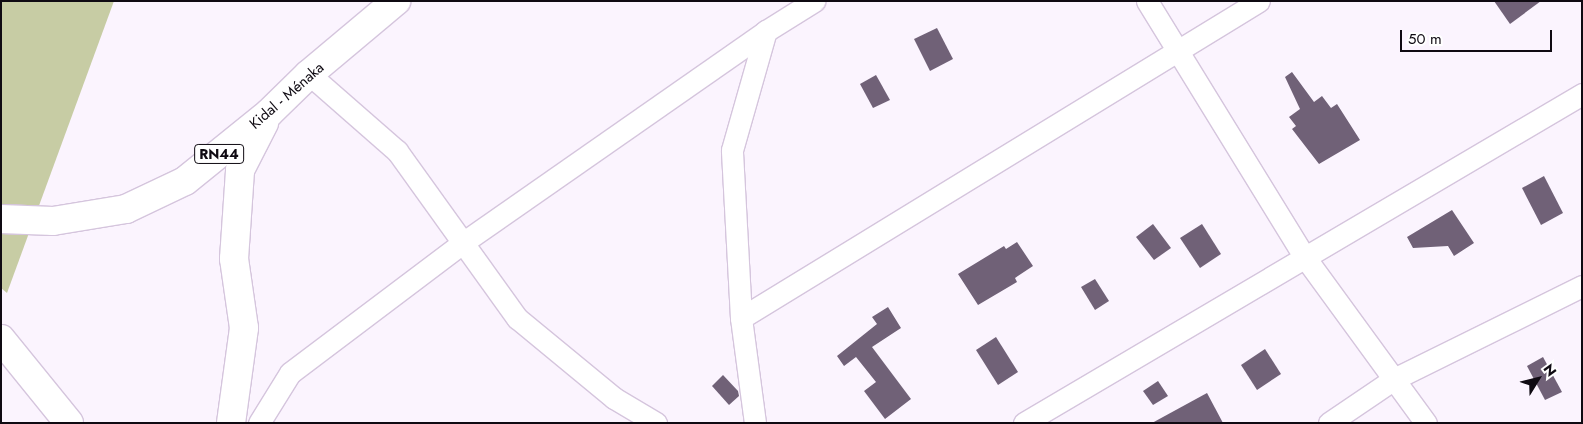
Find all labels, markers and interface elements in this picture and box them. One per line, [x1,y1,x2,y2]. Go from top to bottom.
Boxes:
scale bar [1403,20,1556,52]
text: 50 m [1408,28,1442,50]
street label: Kidal - Ménaka [246,59,328,133]
road number: RN44 [194,142,244,166]
north arrow [1513,354,1563,404]
text: N [1539,360,1561,381]

